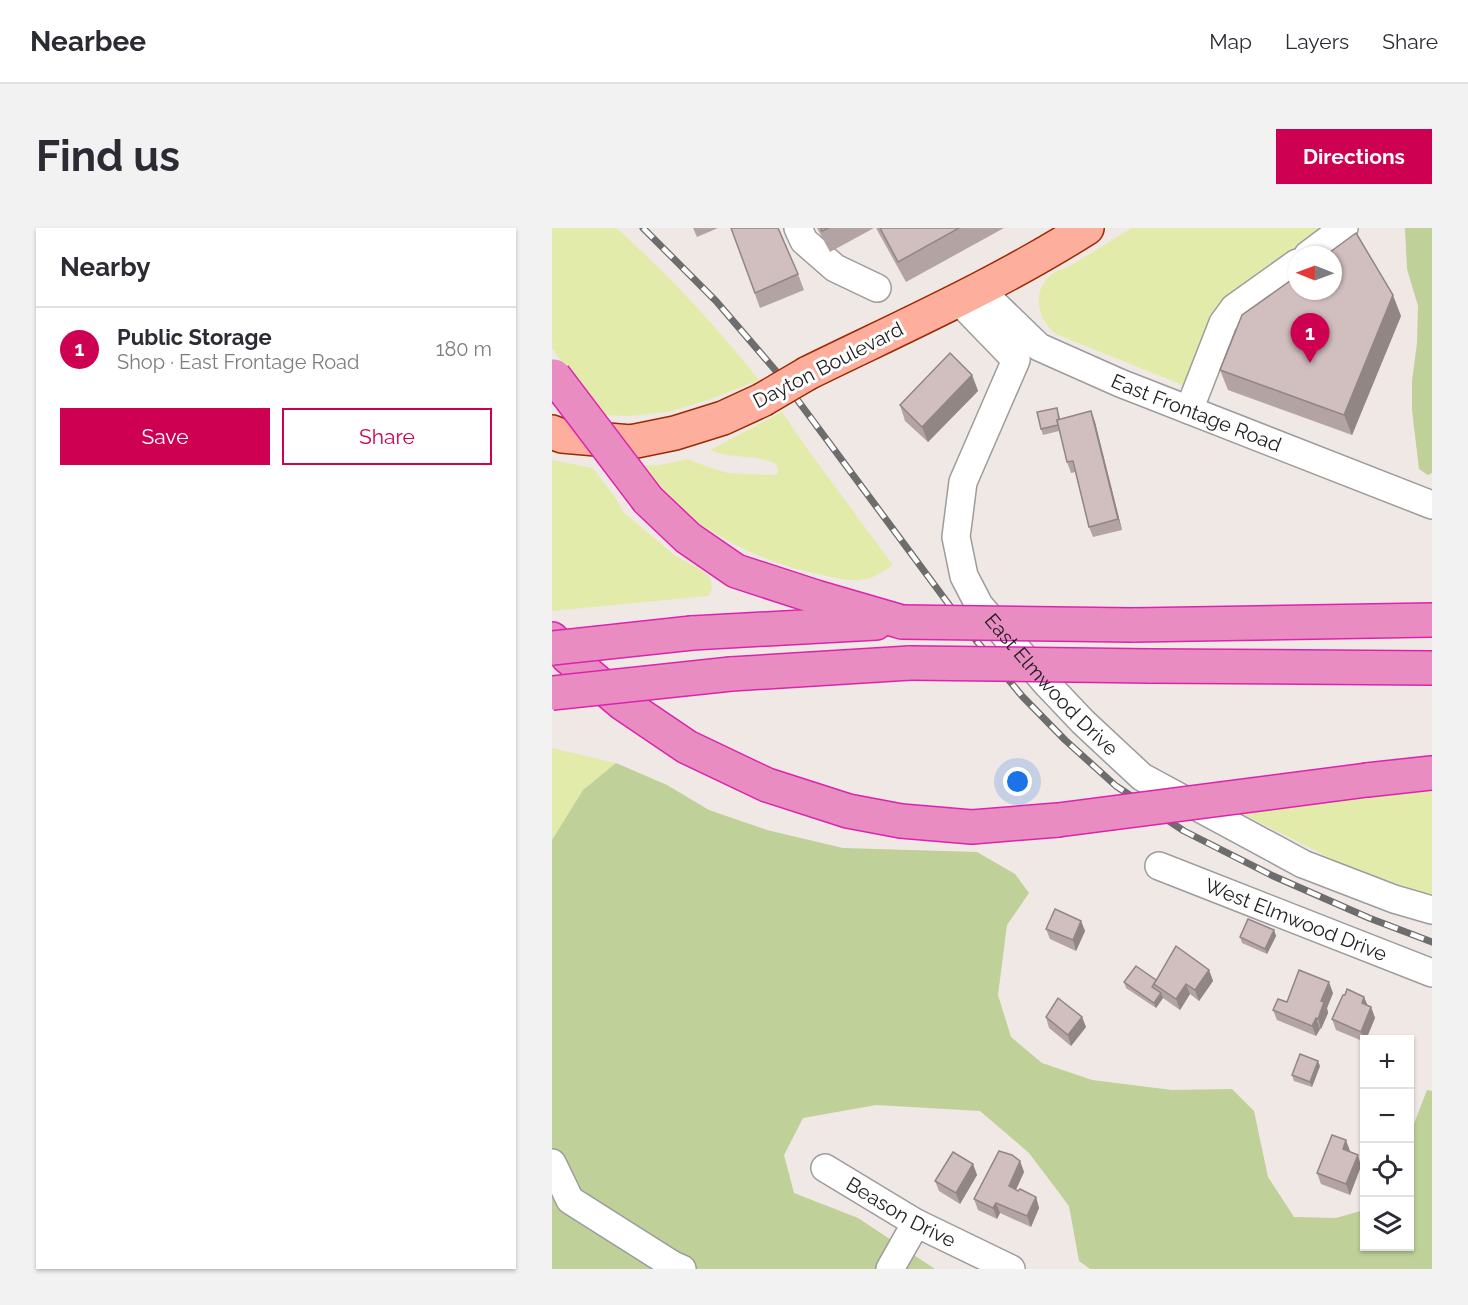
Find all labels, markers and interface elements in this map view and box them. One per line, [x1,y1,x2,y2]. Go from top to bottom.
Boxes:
text: Nearbee [30,25,146,58]
text: Map [1209,29,1252,54]
text: Layers [1285,29,1349,54]
text: Share [1382,29,1438,54]
button: Directions [1276,129,1432,184]
text: Find us [36,132,180,181]
north arrow [1288,246,1342,300]
text: Nearby [60,252,150,282]
pin: 1 [1290,314,1329,363]
street label: Dayton Boulevard [749,317,907,413]
text: Public Storage [117,324,272,350]
text: 1 [75,337,84,361]
text: 180 m [436,337,492,361]
text: Shop · East Frontage Road [117,350,359,374]
street label: East Frontage Road [1107,369,1285,457]
button: Save [60,408,270,465]
button: Share [282,408,492,465]
street label: East Elmwood Drive [980,609,1123,761]
your location [1003,767,1032,796]
street label: West Elmwood Drive [1201,873,1391,966]
map controls [1360,1035,1414,1251]
button: + [1360,1035,1414,1089]
button: − [1360,1089,1414,1143]
button: locate [1360,1143,1414,1197]
street label: Beason Drive [842,1172,960,1253]
button: layers [1360,1197,1414,1251]

